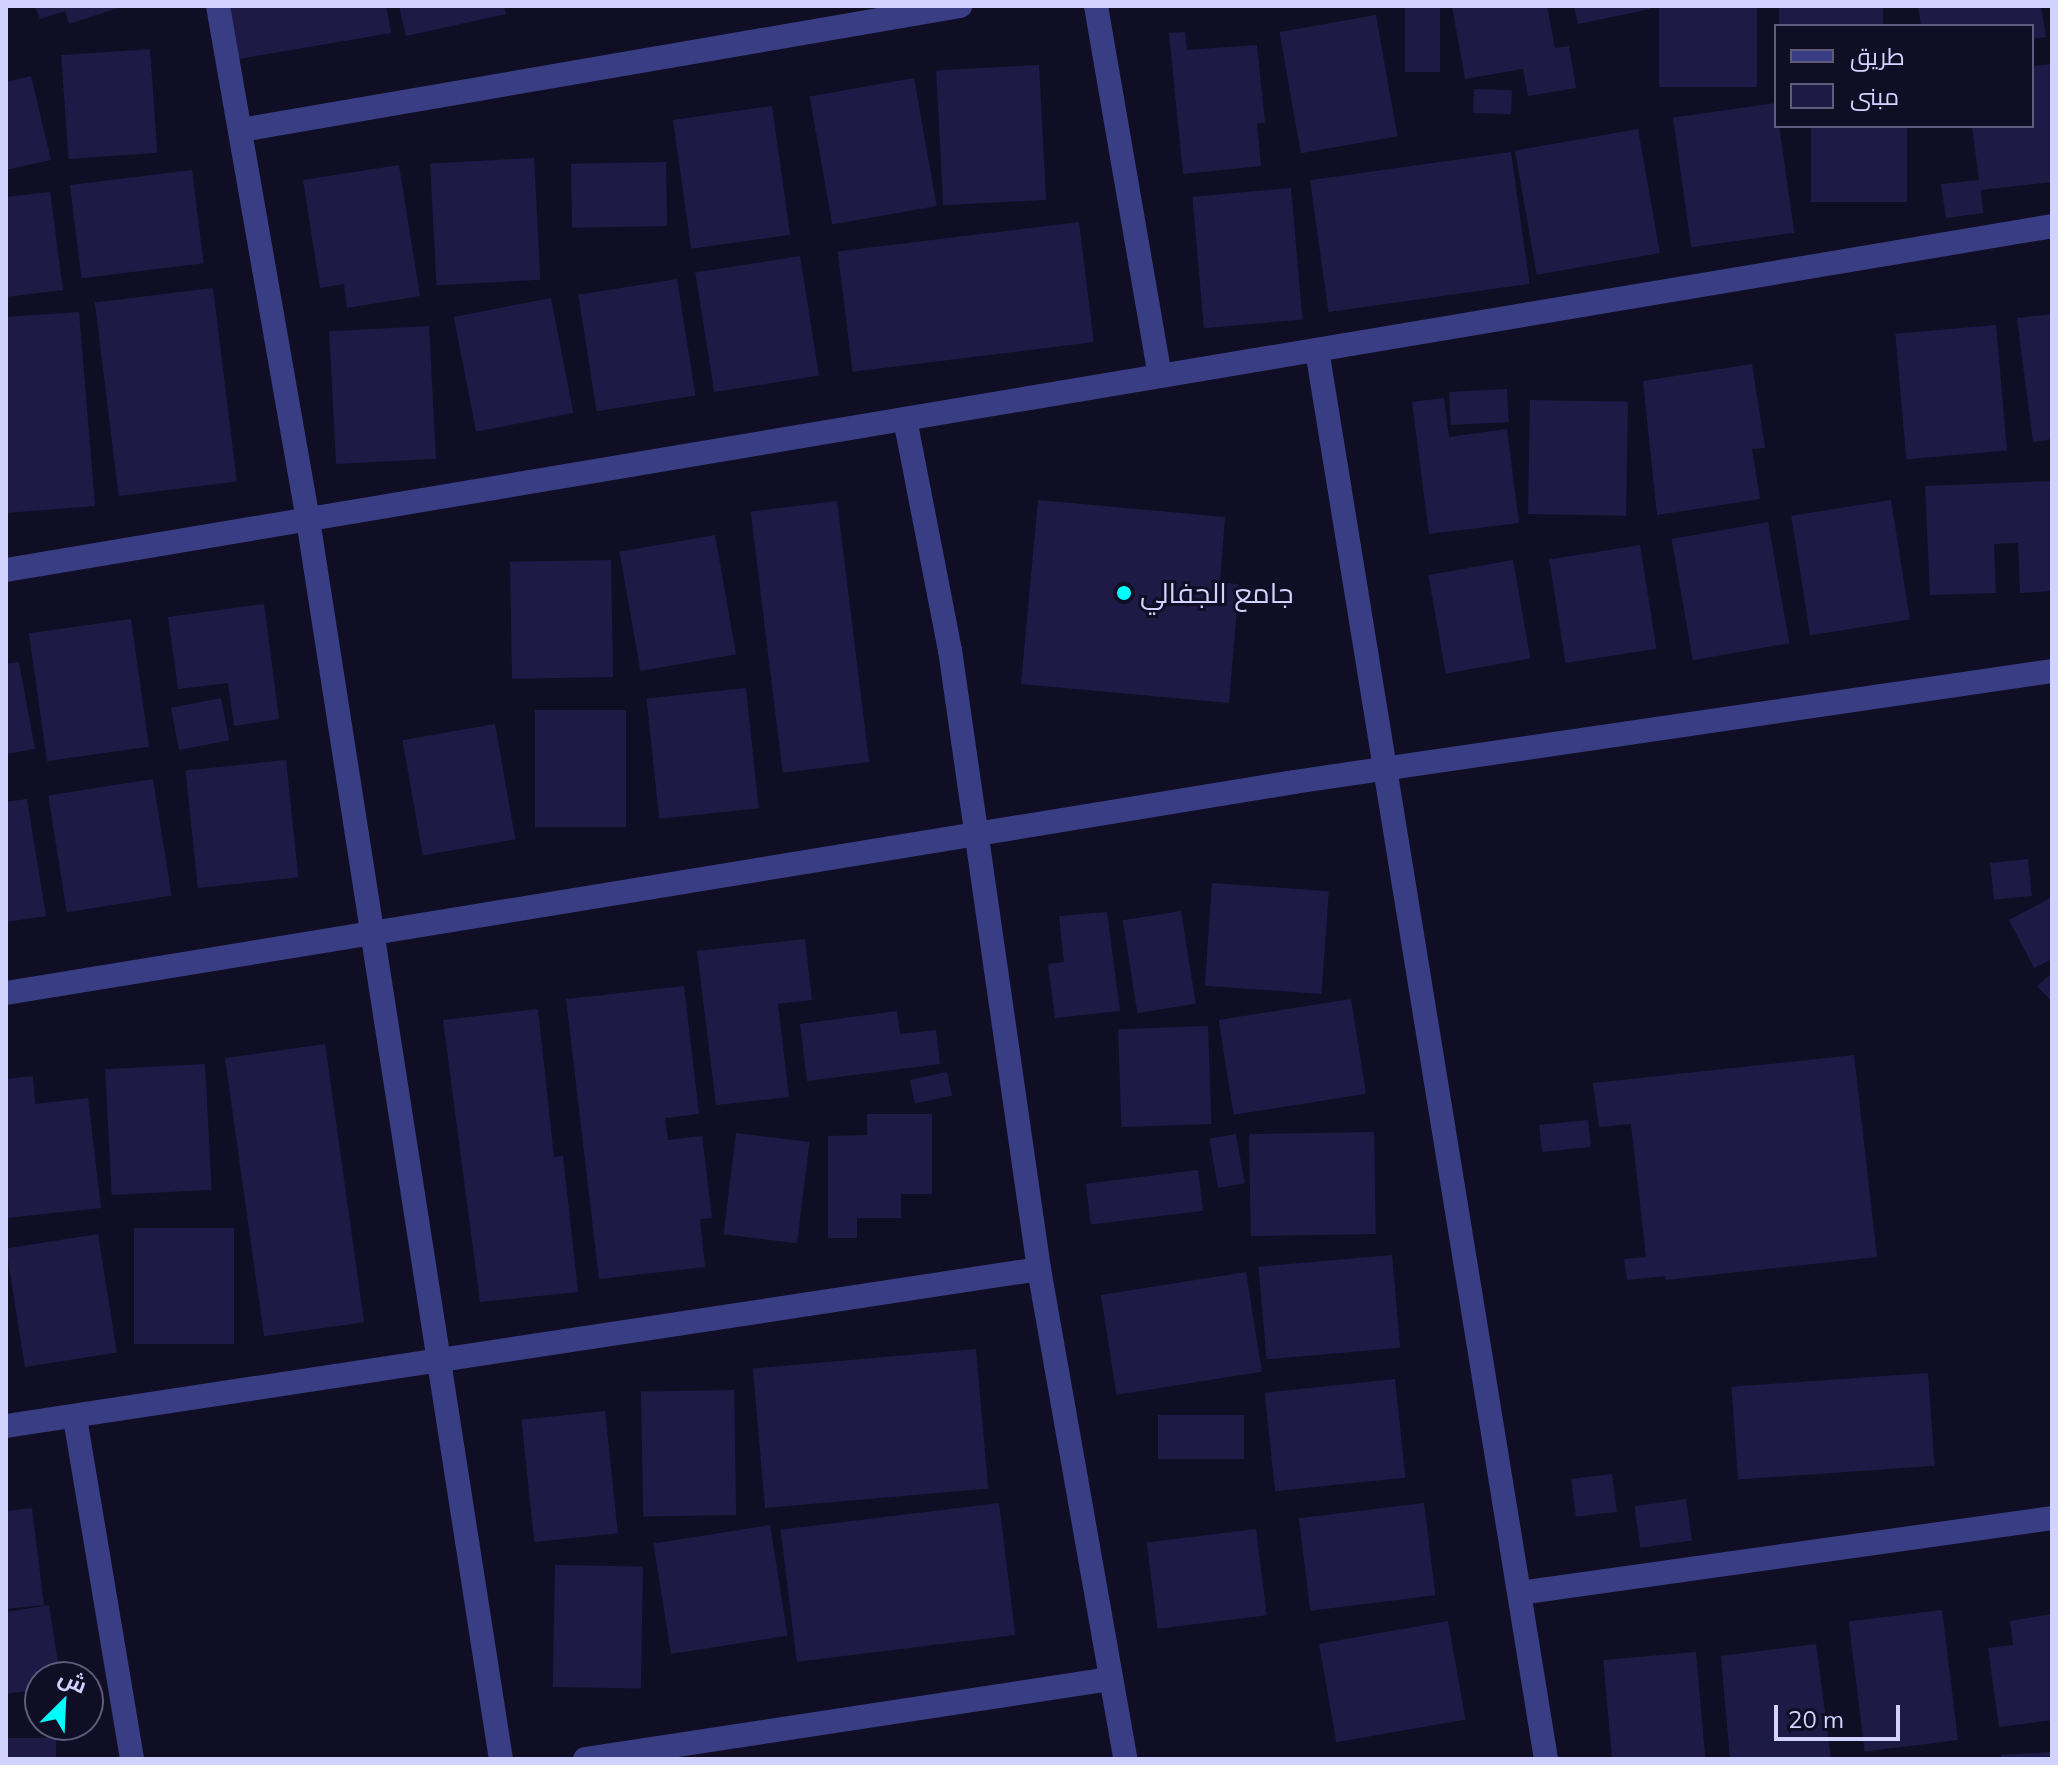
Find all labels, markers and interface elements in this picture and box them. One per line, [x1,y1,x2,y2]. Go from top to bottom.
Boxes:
legend [1774,24,2034,128]
text: طريق [1850,41,1905,71]
text: مبنى [1850,81,1899,111]
place label: جامع الجفالي [1140,576,1294,610]
marker: جامع الجفالي [1115,584,1133,602]
north arrow [24,1661,104,1741]
text: ش [54,1662,92,1699]
scale bar [1778,1689,1904,1739]
text: 20 m [1788,1704,1844,1734]

